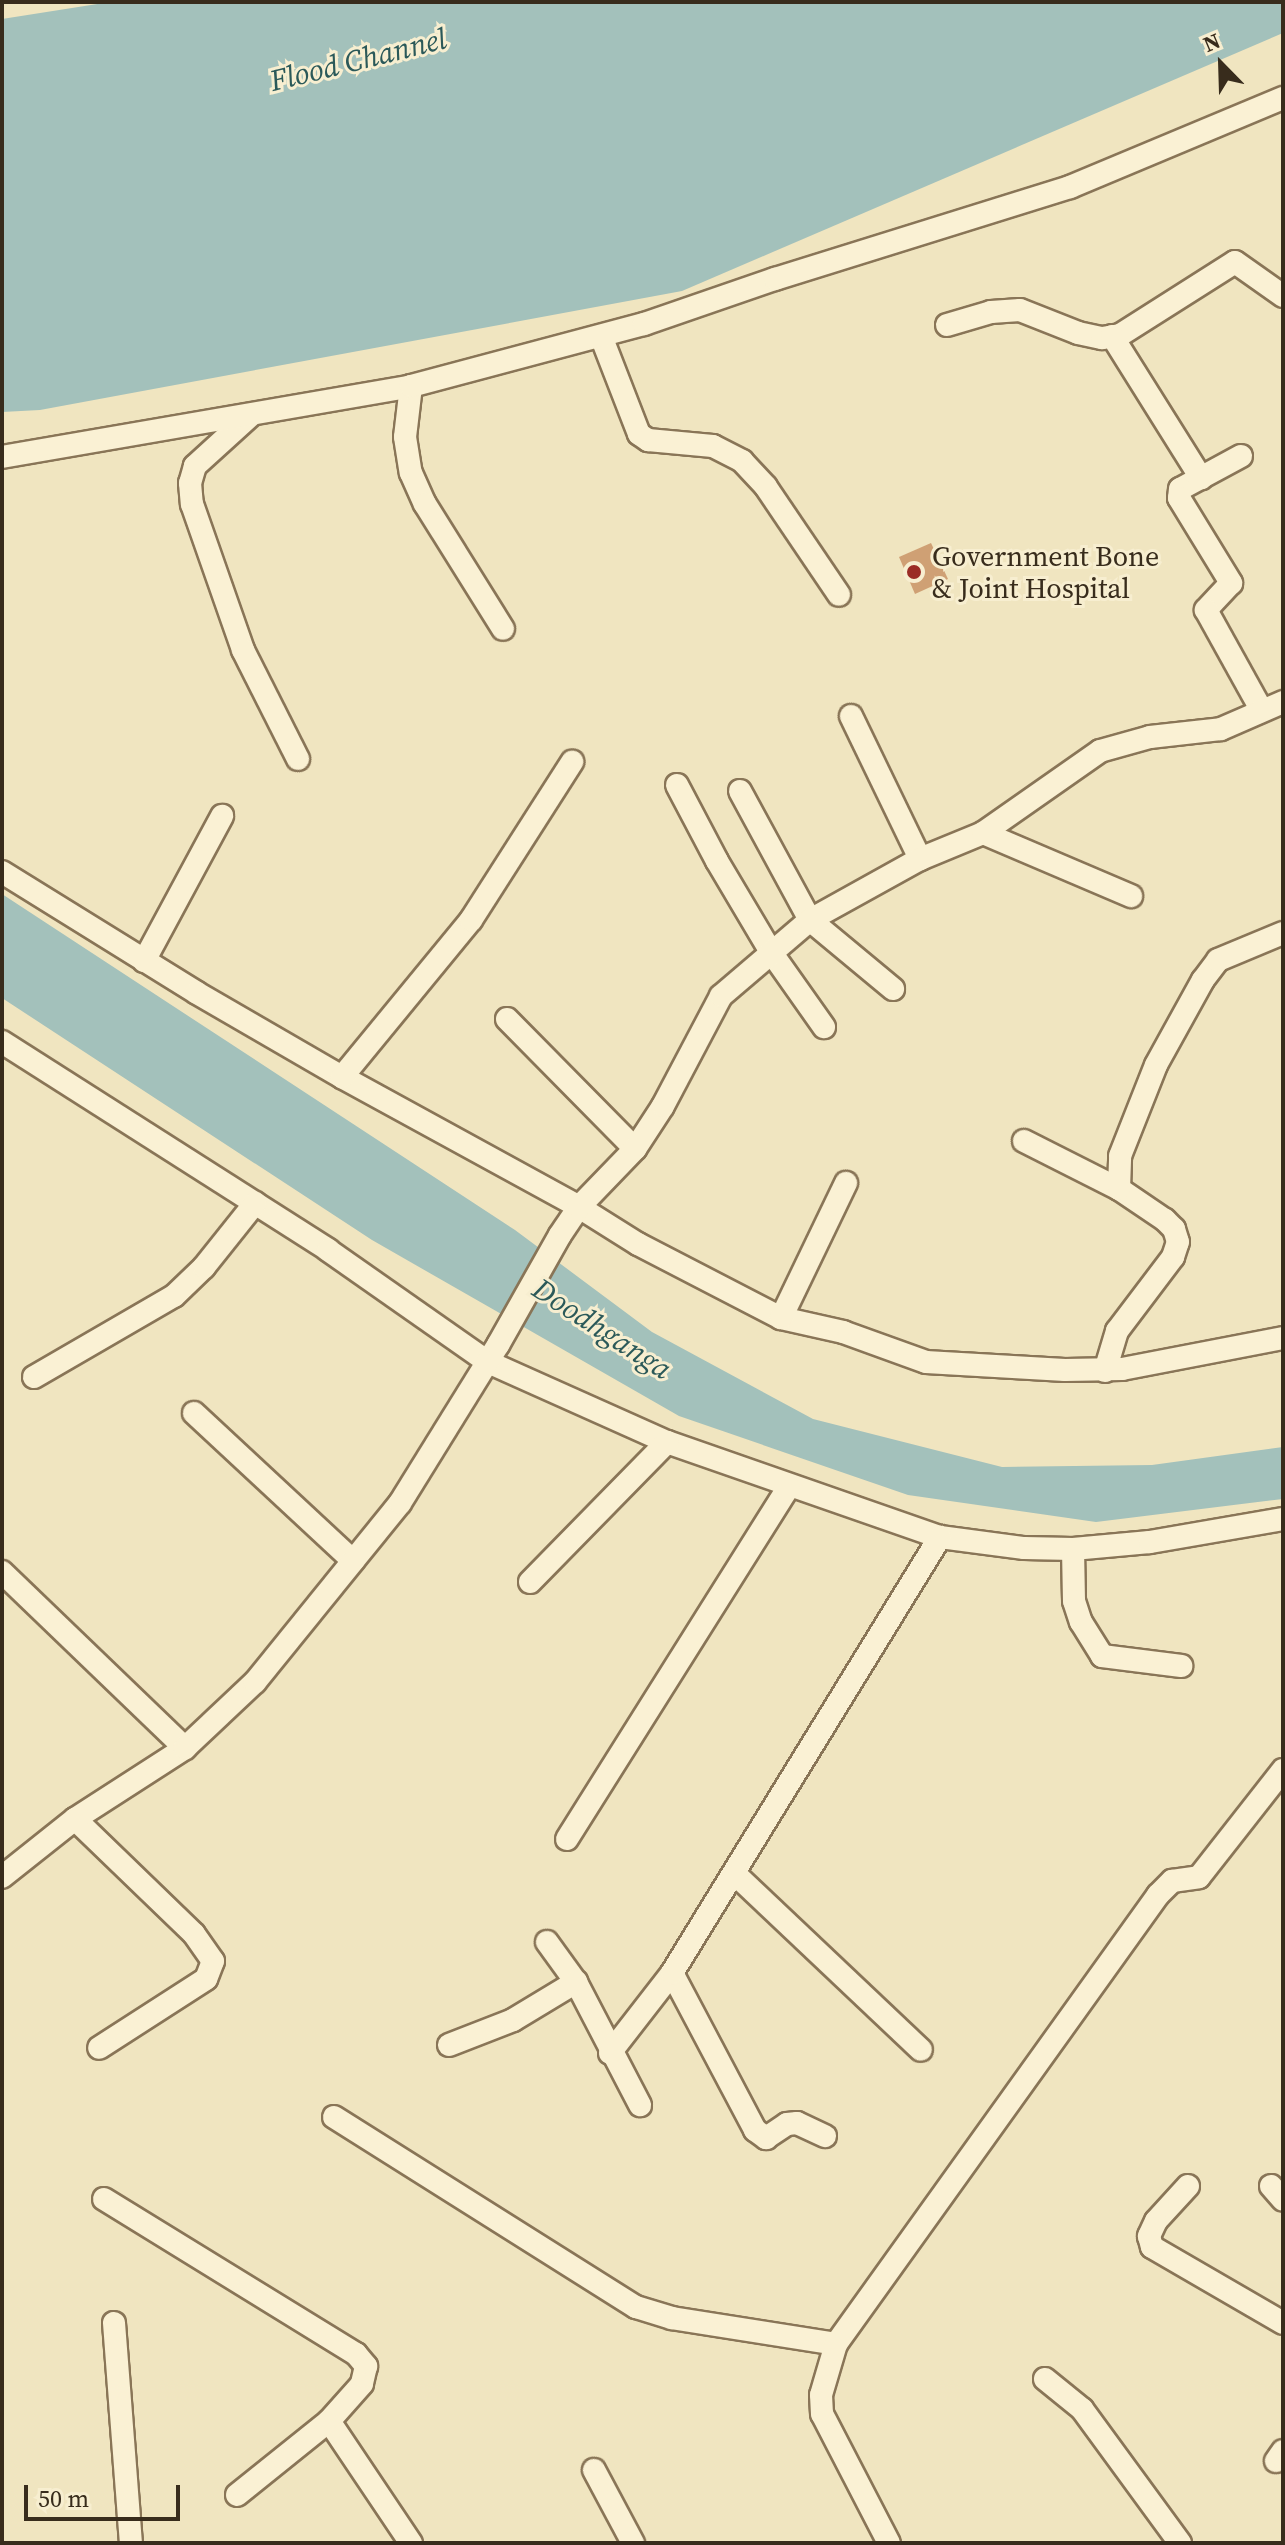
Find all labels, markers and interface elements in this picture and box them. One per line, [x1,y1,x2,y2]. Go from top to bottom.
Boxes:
water label: Flood Channel [266,21,450,99]
north arrow [1181,24,1261,104]
text: N [1198,25,1225,59]
place label: Government Bone & Joint Hospital [932,539,1159,605]
marker: Government Bone & Joint Hospital [903,561,925,583]
water label: Doodhganga [526,1271,678,1387]
scale bar [28,2469,184,2519]
text: 50 m [38,2482,89,2515]

